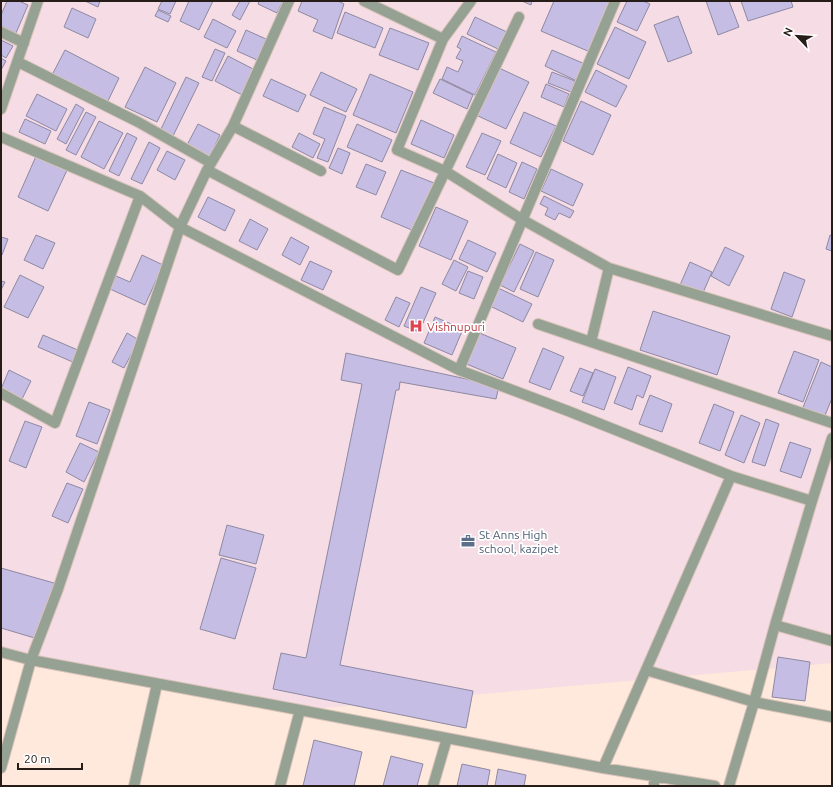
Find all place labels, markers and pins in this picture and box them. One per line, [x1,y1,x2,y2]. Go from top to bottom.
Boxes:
hospital icon: Vishnupuri [408,318,424,334]
place label: Vishnupuri [427,320,485,333]
place label: St Anns High school, kazipet [479,528,559,555]
office icon: St Anns High school, kazipet [460,533,476,549]

